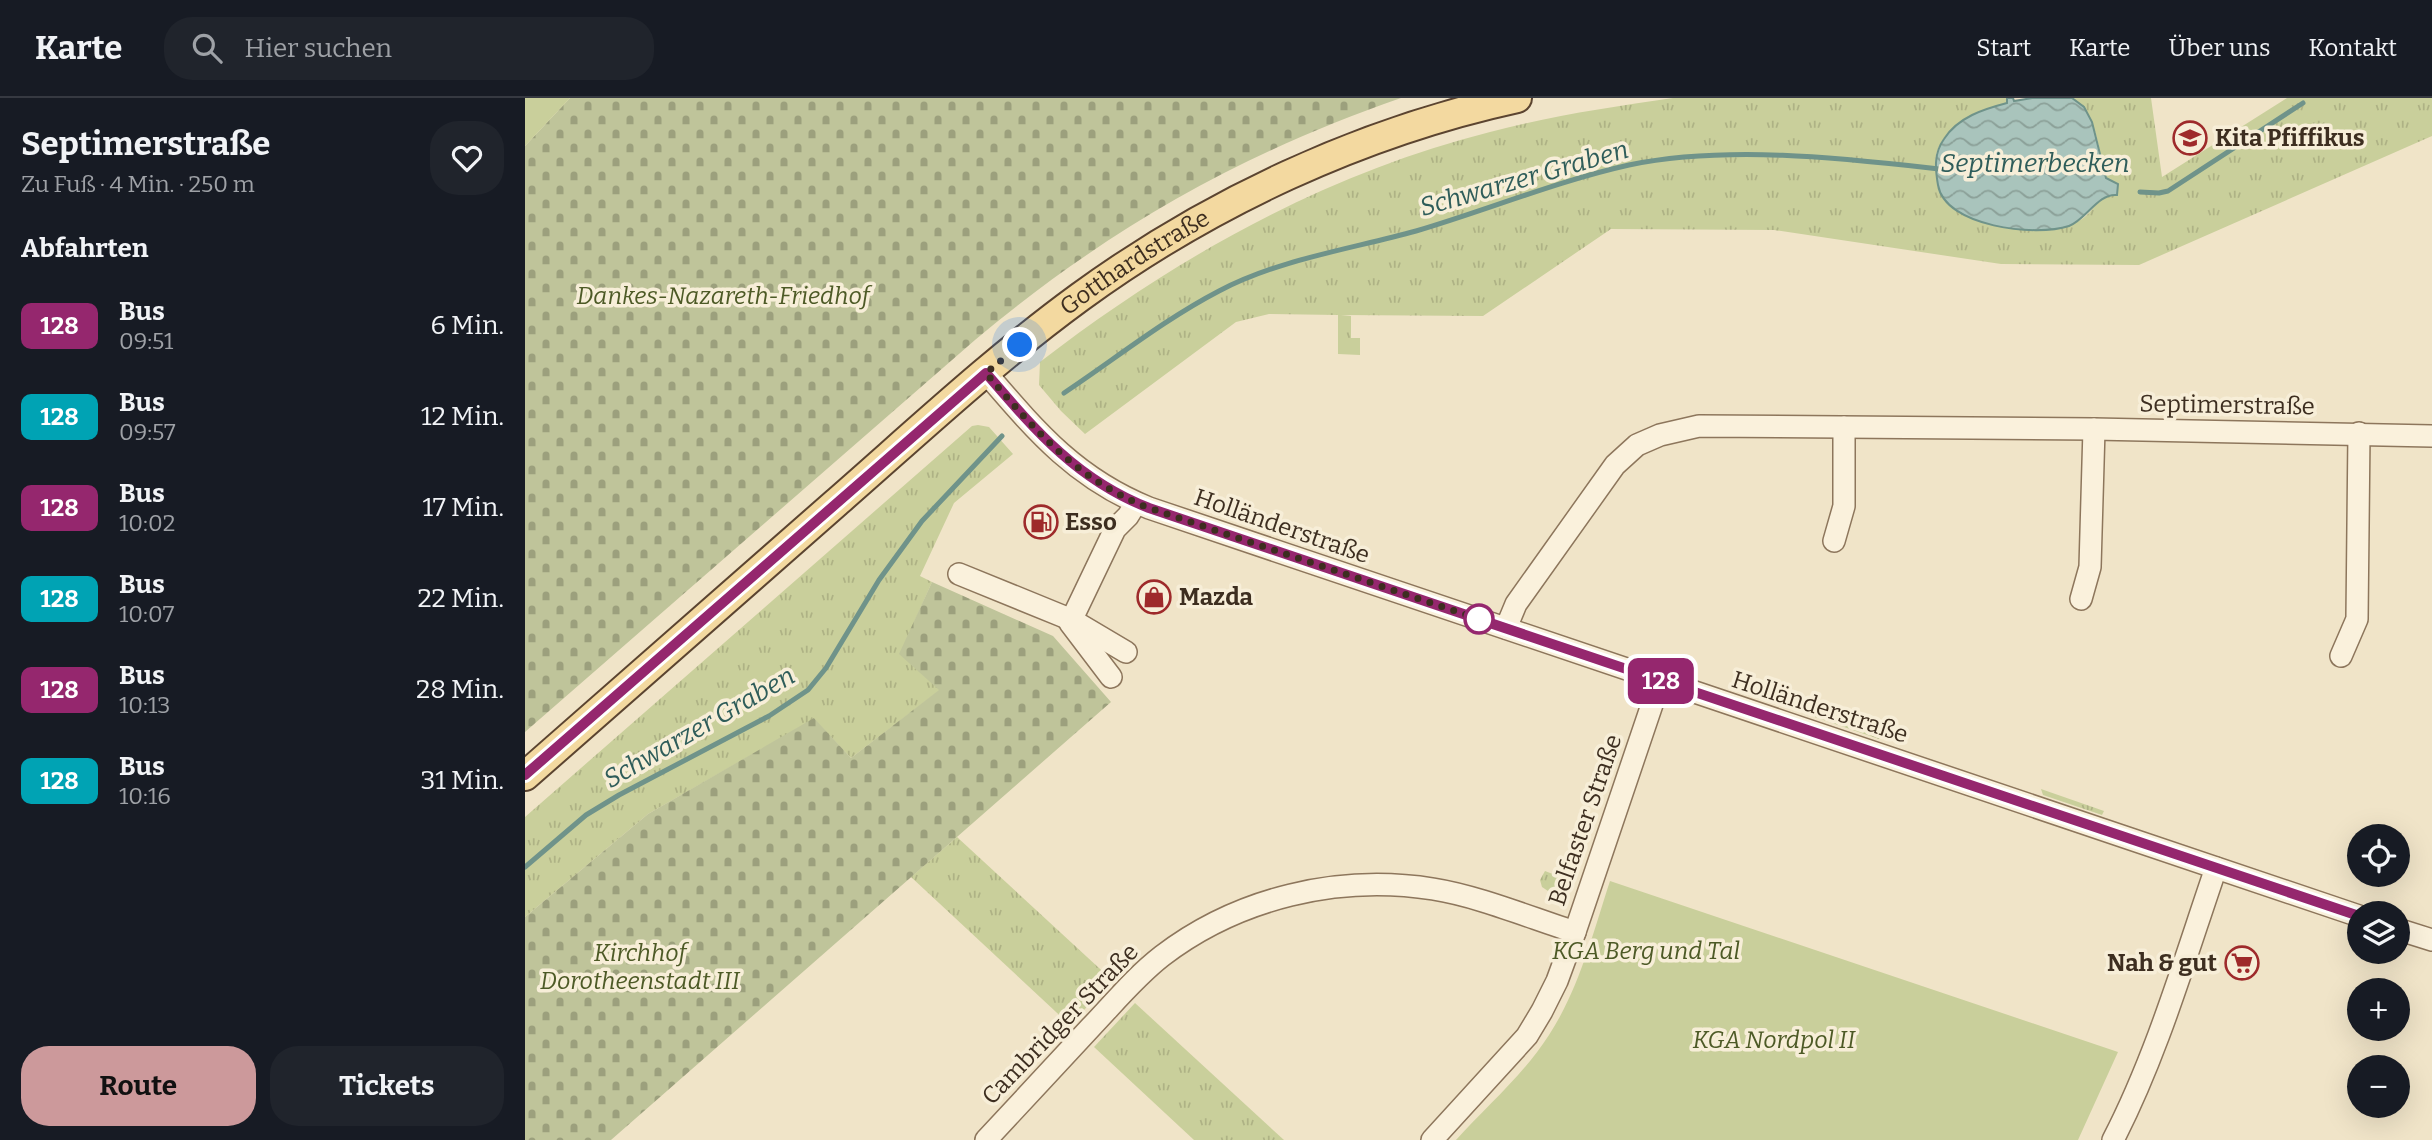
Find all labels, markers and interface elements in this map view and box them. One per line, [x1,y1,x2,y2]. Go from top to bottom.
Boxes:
search box [164,17,654,80]
text: Karte [35,28,122,68]
icon: search [188,29,226,67]
text: Hier suchen [244,33,392,64]
text: Start [1976,34,2031,62]
text: Karte [2069,34,2131,62]
text: Über uns [2169,34,2271,62]
text: Kontakt [2309,34,2397,62]
school or university icon: Kita Pfiffikus [2171,119,2209,157]
button: heart [430,121,504,195]
text: Septimerstraße [21,124,270,164]
place label: Kita Pfiffikus [2215,124,2365,152]
water label: Schwarzer Graben [1416,134,1632,223]
water label: Septimerbecken [1941,148,2129,179]
text: Zu Fuß · 4 Min. · 250 m [21,170,255,198]
street label: Gotthardstraße [1054,204,1214,321]
text: Abfahrten [21,233,148,264]
park label: Dankes-Nazareth-Friedhof [576,282,873,310]
text: Bus [119,296,165,327]
text: 6 Min. [431,310,504,341]
text: 128 [40,312,79,340]
text: 09:51 [119,327,173,355]
your location [1002,327,1037,362]
text: Bus [119,387,165,418]
street label: Septimerstraße [2139,389,2315,421]
text: 12 Min. [421,401,504,432]
text: 128 [40,403,79,431]
text: 09:57 [119,418,175,446]
text: Bus [119,478,165,509]
street label: Holländerstraße [1191,483,1373,569]
text: 17 Min. [422,492,504,523]
text: 128 [40,494,79,522]
fuel station icon: Esso [1022,503,1060,541]
place label: Esso [1065,508,1117,536]
text: 10:02 [119,509,175,537]
text: Bus [119,569,165,600]
shop icon: Mazda [1135,578,1173,616]
text: 22 Min. [417,583,504,614]
place label: Mazda [1179,583,1254,611]
text: 128 [40,585,79,613]
text: 10:07 [119,600,174,628]
unlabelled marker [1464,604,1494,634]
line badge: 128 [1621,658,1701,704]
text: Bus [119,660,165,691]
water label: Schwarzer Graben [598,660,800,795]
street label: Holländerstraße [1728,665,1912,749]
text: 128 [1642,667,1680,695]
text: 28 Min. [416,674,504,705]
text: 128 [40,676,79,704]
text: 10:13 [119,691,170,719]
street label: Belfaster Straße [1543,731,1627,909]
text: Bus [119,751,165,782]
text: 31 Min. [420,765,504,796]
text: 128 [40,767,79,795]
text: 10:16 [119,782,171,810]
map controls [2347,824,2410,1118]
button: locate [2347,824,2410,887]
button: layers [2347,901,2410,964]
park label: KGA Berg und Tal [1552,937,1740,965]
street label: Cambridger Straße [976,938,1144,1110]
park label: Kirchhof Dorotheenstadt III [540,939,741,995]
supermarket icon: Nah & gut [2223,944,2261,982]
place label: Nah & gut [2107,949,2218,977]
button: + [2347,978,2410,1041]
park label: KGA Nordpol II [1693,1026,1856,1054]
button: Route [21,1046,256,1126]
button: Tickets [270,1046,504,1126]
button: − [2347,1055,2410,1118]

